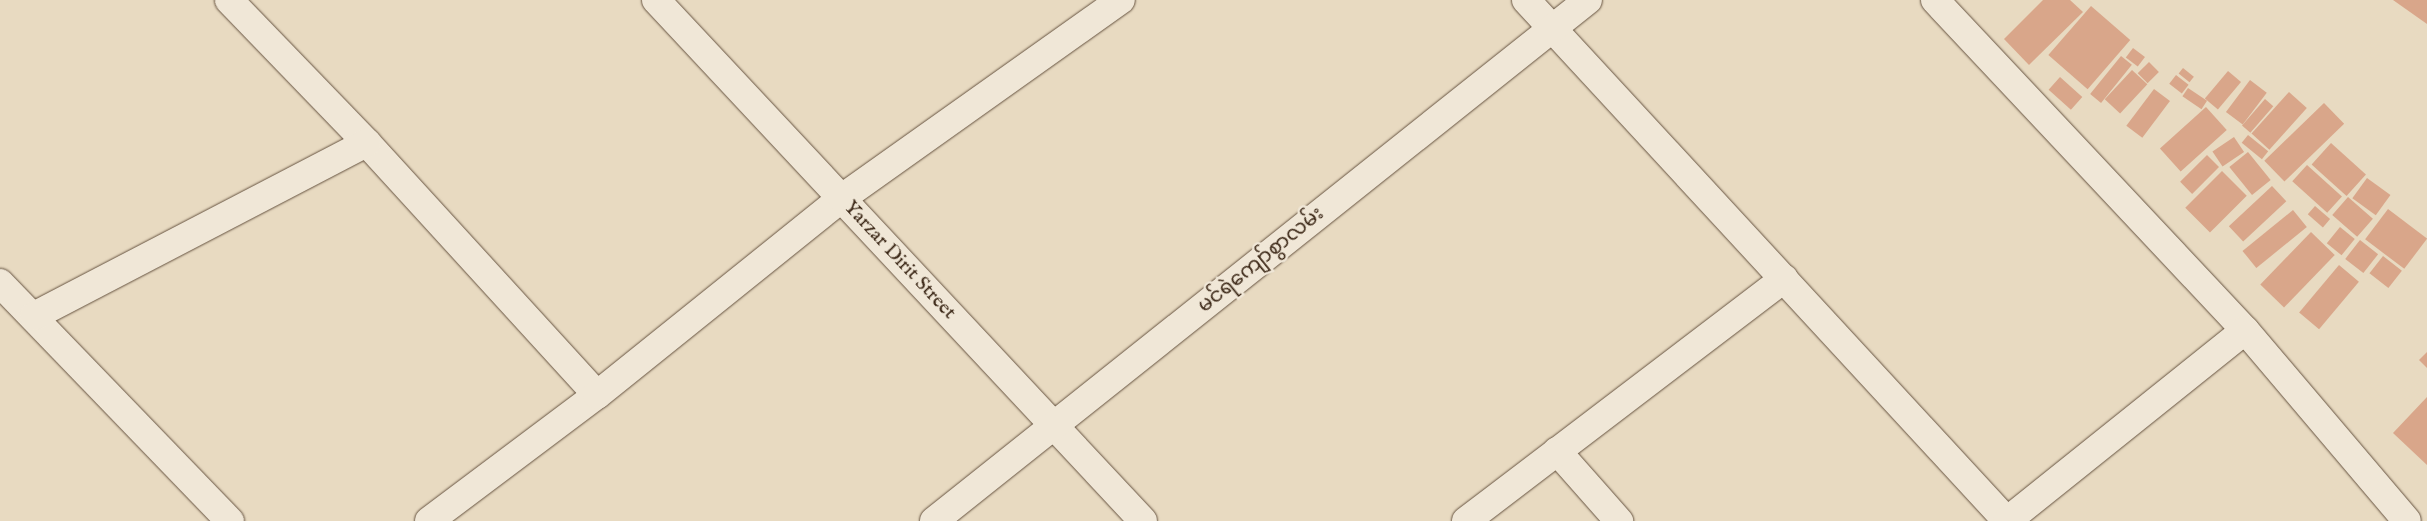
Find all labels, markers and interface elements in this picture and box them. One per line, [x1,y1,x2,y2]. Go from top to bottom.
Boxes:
street label: Yarzar Dirit Street [839,196,961,324]
street label: မင်ရဲကျော်စွာလမ်း [1193,202,1329,318]

